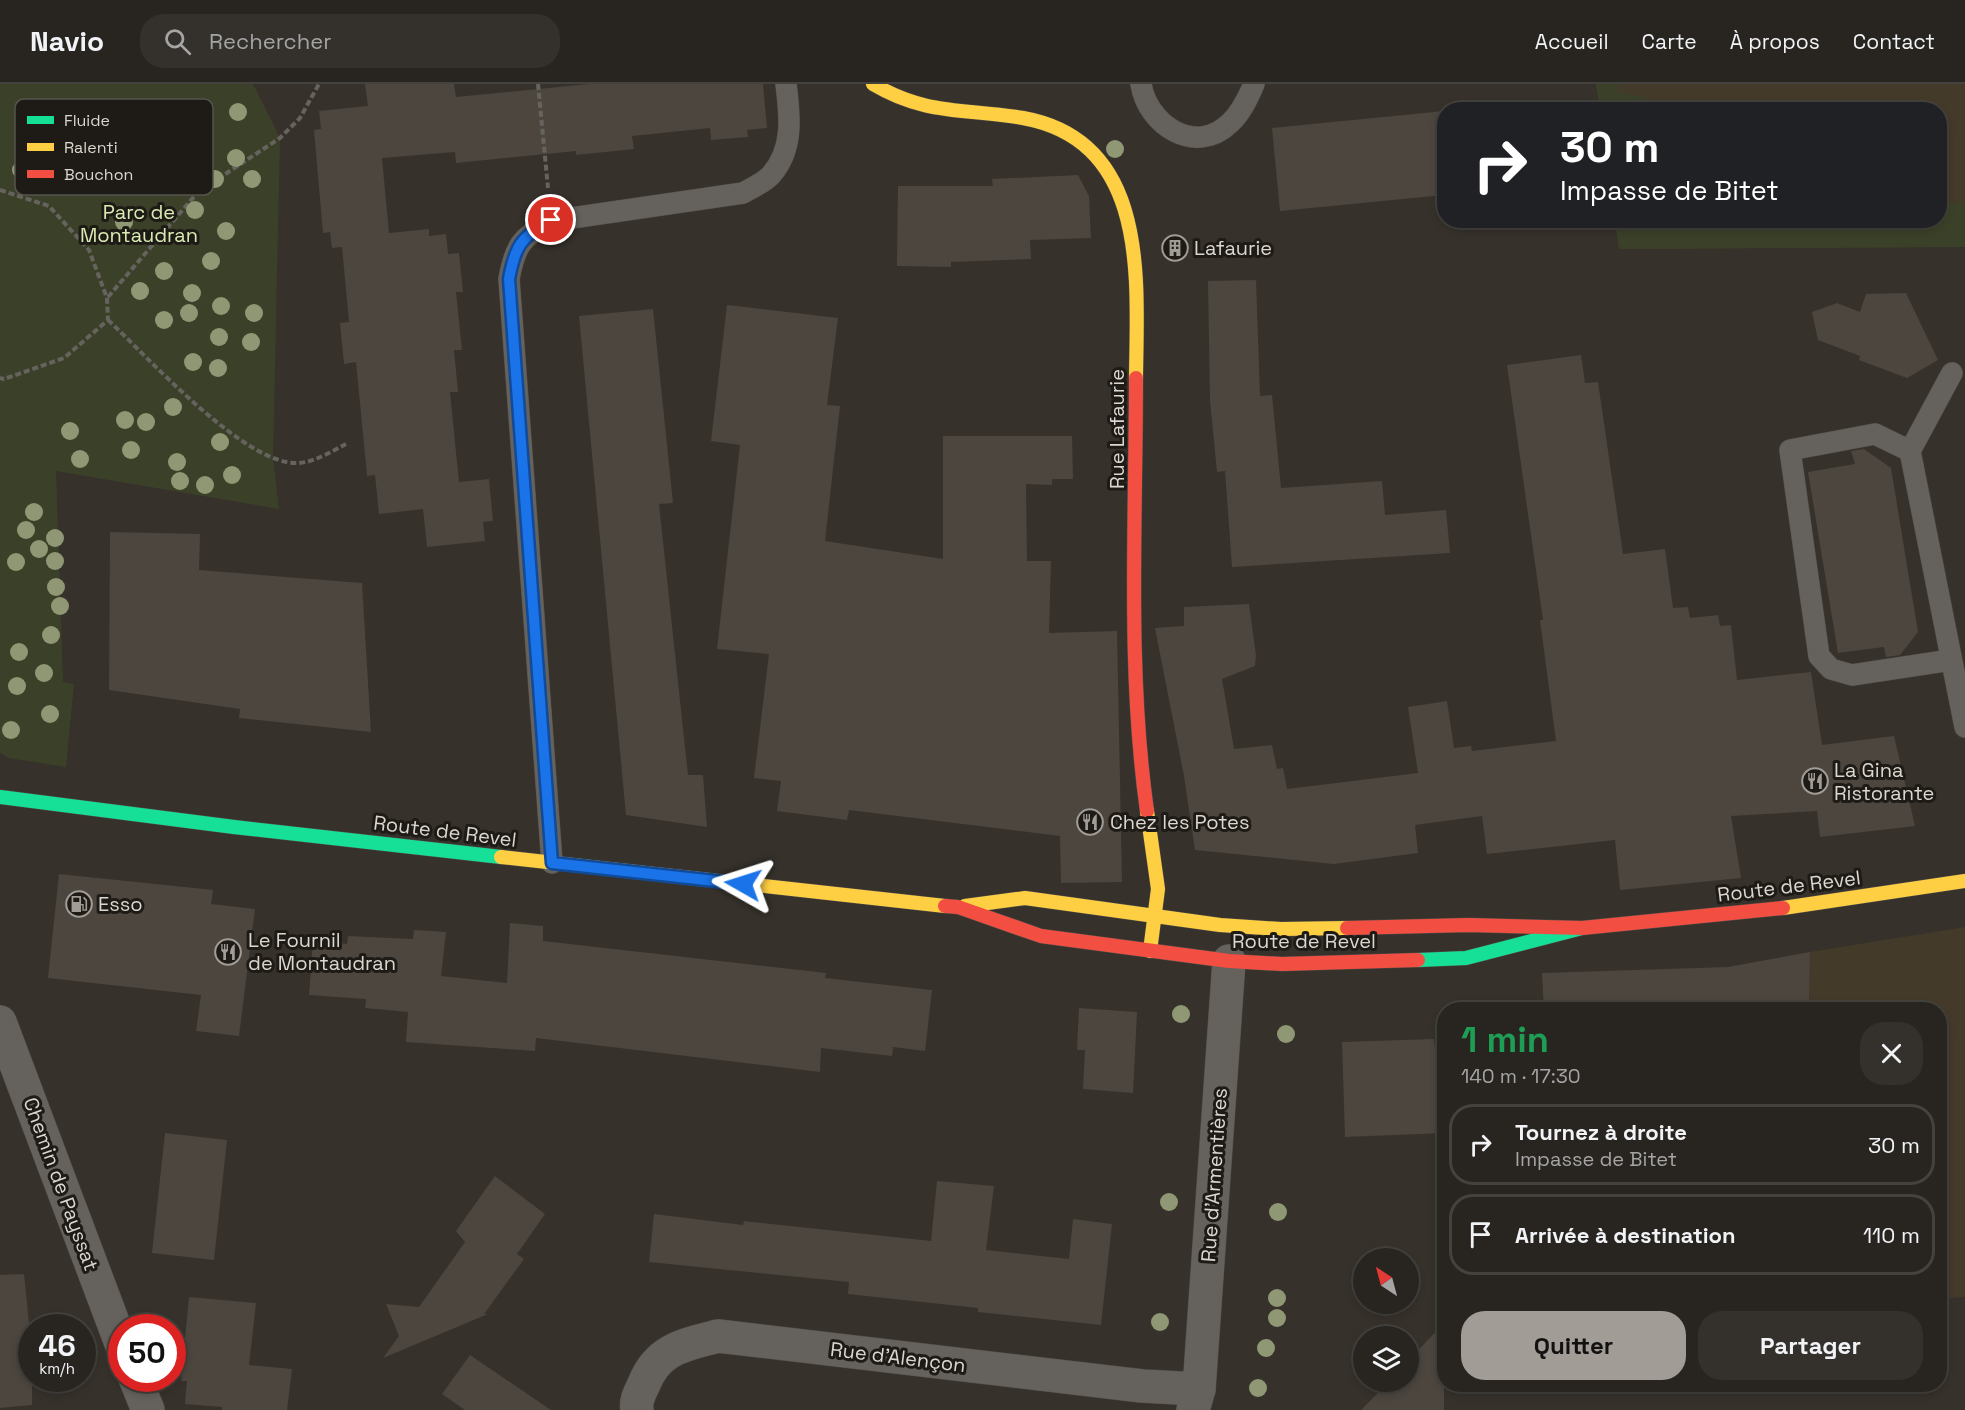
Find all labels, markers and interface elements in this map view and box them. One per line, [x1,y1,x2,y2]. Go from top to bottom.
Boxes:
search box [140,14,560,68]
text: Navio [30,23,104,59]
icon: search [161,25,194,58]
text: Rechercher [209,27,332,55]
text: Accueil [1535,28,1609,55]
text: Carte [1642,28,1697,55]
text: À propos [1730,28,1820,55]
text: Contact [1853,28,1935,55]
legend [15,99,213,195]
text: Fluide [64,110,110,131]
text: 30 m [1560,121,1659,174]
icon: right [1461,126,1539,204]
text: Ralenti [64,137,118,158]
text: Bouchon [64,164,133,185]
text: Impasse de Bitet [1560,173,1779,208]
pin [525,194,576,245]
park label: Parc de Montaudran [80,199,198,248]
icon: arrive [534,203,567,236]
building icon: Lafaurie [1160,233,1190,263]
place label: Lafaurie [1194,235,1272,261]
street label: Rue Lafaurie [1104,369,1130,489]
place label: La Gina Ristorante [1834,757,1934,806]
restaurant icon: La Gina Ristorante [1800,766,1830,796]
restaurant icon: Chez les Potes [1075,807,1105,837]
street label: Route de Revel [372,809,518,853]
place label: Chez les Potes [1110,809,1249,835]
position arrow [711,852,775,916]
street label: Route de Revel [1716,864,1862,908]
fuel station icon: Esso [64,889,94,919]
place label: Esso [98,891,143,917]
place label: Le Fournil de Montaudran [248,927,396,976]
street label: Route de Revel [1232,928,1376,954]
restaurant icon: Le Fournil de Montaudran [213,937,243,967]
text: 1 min [1461,1017,1549,1063]
button: close [1860,1022,1923,1085]
text: 140 m · 17:30 [1461,1063,1581,1089]
street label: Rue d'Armentières [1195,1087,1233,1263]
street label: Chemin de Payssat [18,1094,104,1274]
text: Tournez à droite [1515,1118,1687,1146]
icon: right [1464,1128,1497,1161]
text: 30 m [1868,1131,1920,1159]
text: Impasse de Bitet [1515,1146,1677,1172]
icon: arrive [1464,1218,1497,1251]
text: Arrivée à destination [1515,1221,1736,1249]
text: 110 m [1863,1221,1920,1249]
north arrow [1353,1248,1419,1314]
map controls [1353,1248,1419,1392]
button: Quitter [1461,1311,1686,1380]
button: Partager [1698,1311,1923,1380]
speed limit sign: 50 [108,1314,186,1392]
text: 46 [38,1326,76,1365]
button: layers [1353,1326,1419,1392]
street label: Rue d'Alençon [829,1336,967,1378]
text: km/h [39,1359,75,1378]

